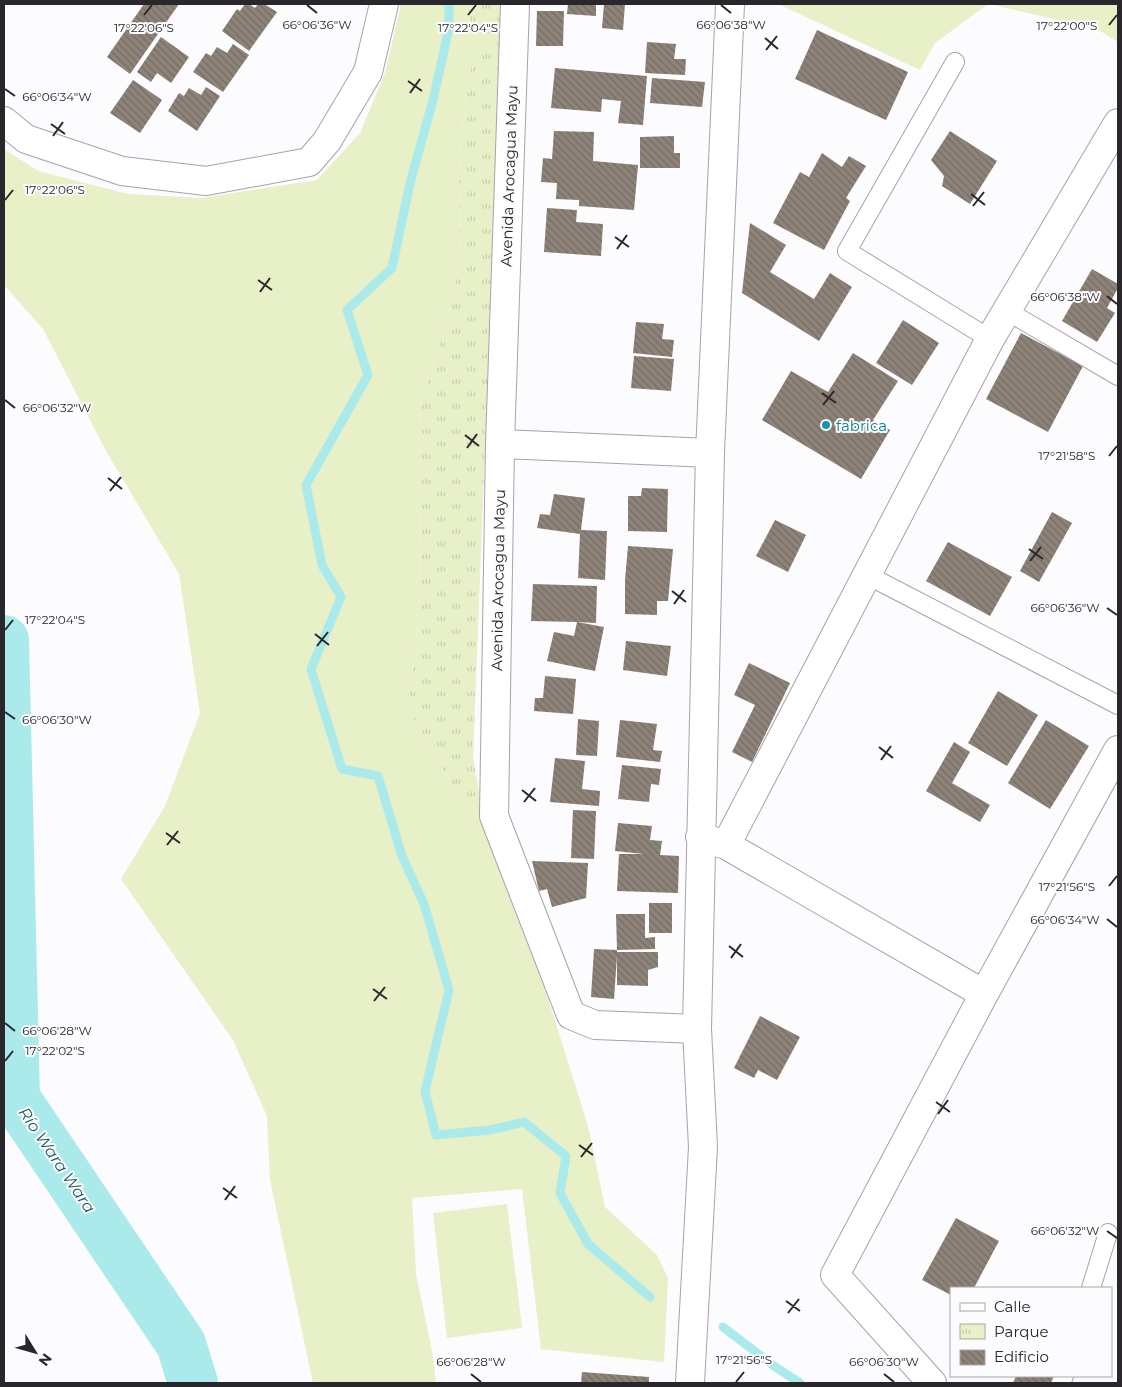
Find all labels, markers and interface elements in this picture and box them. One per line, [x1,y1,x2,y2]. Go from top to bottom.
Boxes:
text: 66°06'36"W [282,17,352,32]
text: 66°06'38"W [696,17,766,32]
text: 17°22'00"S [1037,18,1097,33]
text: 17°22'06"S [114,20,174,35]
text: 17°22'04"S [438,20,498,35]
street label: Avenida Arocagua Mayu [496,85,522,267]
text: 66°06'34"W [22,89,92,104]
text: 17°22'06"S [25,182,85,197]
text: 66°06'38"W [1030,289,1100,304]
text: 66°06'32"W [23,400,91,415]
place label: fabrica [836,416,887,435]
marker: fabrica [820,419,832,431]
text: 17°21'58"S [1039,448,1095,463]
street label: Avenida Arocagua Mayu [487,489,509,671]
text: 66°06'36"W [1030,600,1100,615]
text: 17°22'04"S [25,612,85,627]
text: 66°06'30"W [22,712,92,727]
text: 17°21'56"S [1039,879,1095,894]
text: 66°06'34"W [1030,912,1100,927]
text: 66°06'28"W [22,1023,92,1038]
text: 17°22'02"S [25,1043,85,1058]
water label: Río Wara Wara [15,1104,99,1217]
text: 66°06'32"W [1031,1223,1099,1238]
legend [950,1287,1112,1377]
text: Calle [994,1297,1031,1316]
text: Parque [994,1322,1049,1341]
north arrow [10,1327,60,1377]
text: Edificio [994,1347,1049,1366]
text: N [35,1350,56,1370]
text: 17°21'56"S [716,1352,772,1367]
text: 66°06'28"W [436,1354,506,1369]
text: 66°06'30"W [849,1354,919,1369]

